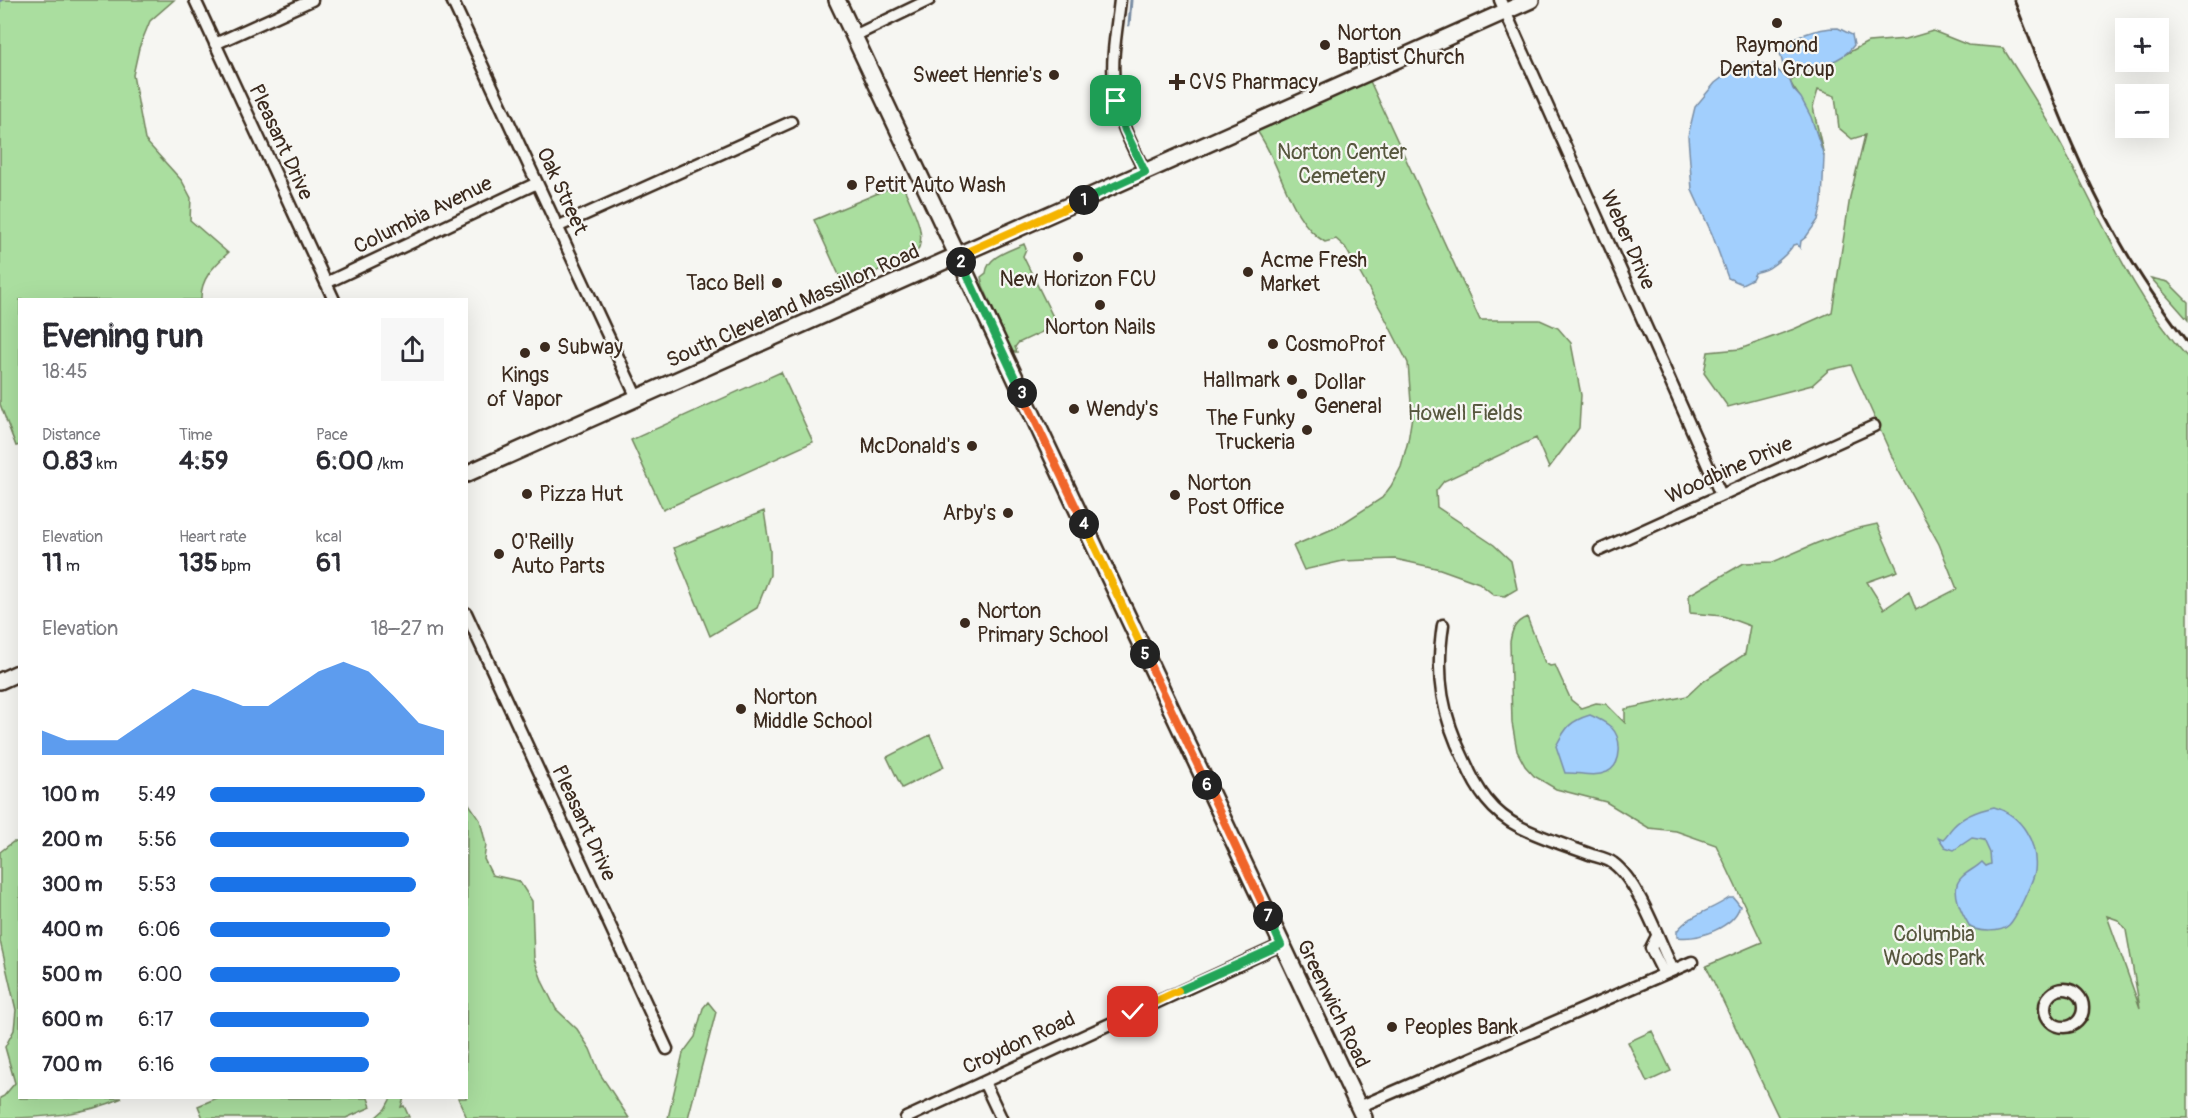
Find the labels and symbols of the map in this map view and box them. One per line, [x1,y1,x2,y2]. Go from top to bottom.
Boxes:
marker: Raymond Dental Group [1770,16,1784,30]
place label: Norton Baptist Church [1337,20,1465,71]
place label: Raymond Dental Group [1719,32,1835,83]
marker: Norton Baptist Church [1318,38,1332,52]
place label: Sweet Henrie's [912,62,1043,89]
marker: Sweet Henrie's [1047,68,1061,82]
place label: CVS Pharmacy [1189,69,1318,96]
pin [1090,75,1141,126]
marker: CVS Pharmacy [1170,75,1184,89]
street label: Pleasant Drive [242,80,320,205]
park label: Norton Center Cemetery [1277,139,1407,190]
street label: Oak Street [530,143,594,239]
street label: Columbia Avenue [349,170,497,260]
place label: Petit Auto Wash [864,172,1006,199]
marker: Petit Auto Wash [845,178,859,192]
pin: 1 [1069,185,1099,215]
street label: Weber Drive [1594,186,1662,294]
street label: South Cleveland Massillon Road [662,238,924,374]
pin: 2 [946,247,976,277]
place label: Acme Fresh Market [1260,247,1367,298]
marker: New Horizon FCU [1071,250,1085,264]
marker: Acme Fresh Market [1241,265,1255,279]
place label: New Horizon FCU [999,266,1157,293]
place label: Taco Bell [686,270,765,297]
marker: Taco Bell [770,276,784,290]
marker: Norton Nails [1093,298,1107,312]
place label: Norton Nails [1044,314,1156,341]
place label: CosmoProf [1285,331,1387,358]
place label: Subway [557,334,623,361]
marker: CosmoProf [1266,337,1280,351]
marker: Subway [538,340,552,354]
marker: Kings of Vapor [518,346,532,360]
place label: Kings of Vapor [487,362,563,413]
place label: Hallmark [1202,367,1280,394]
place label: Dollar General [1314,369,1382,420]
marker: Hallmark [1285,373,1299,387]
pin: 3 [1007,378,1037,408]
marker: Dollar General [1295,387,1309,401]
place label: Wendy's [1086,396,1159,423]
park label: Howell Fields [1408,400,1523,427]
marker: Wendy's [1067,402,1081,416]
place label: The Funky Truckeria [1206,405,1295,456]
marker: The Funky Truckeria [1300,423,1314,437]
street label: Woodbine Drive [1661,430,1797,510]
place label: McDonald's [859,433,961,460]
marker: McDonald's [965,439,979,453]
place label: Norton Post Office [1187,470,1285,521]
place label: Pizza Hut [539,481,623,508]
marker: Pizza Hut [520,487,534,501]
marker: Norton Post Office [1168,488,1182,502]
place label: Arby's [942,500,997,527]
marker: Arby's [1001,506,1015,520]
pin: 4 [1069,509,1099,539]
place label: O'Reilly Auto Parts [511,529,605,580]
marker: O'Reilly Auto Parts [492,547,506,561]
place label: Norton Primary School [977,598,1109,649]
marker: Norton Primary School [958,616,972,630]
pin: 5 [1130,639,1160,669]
place label: Norton Middle School [753,684,873,735]
marker: Norton Middle School [734,702,748,716]
street label: Pleasant Drive [545,761,623,886]
pin: 6 [1192,770,1222,800]
pin: 7 [1253,901,1283,931]
park label: Columbia Woods Park [1883,921,1985,972]
street label: Greenwich Road [1290,935,1376,1073]
pin [1107,986,1158,1037]
street label: Croydon Road [958,1005,1080,1081]
place label: Peoples Bank [1404,1014,1519,1041]
marker: Peoples Bank [1385,1020,1399,1034]

